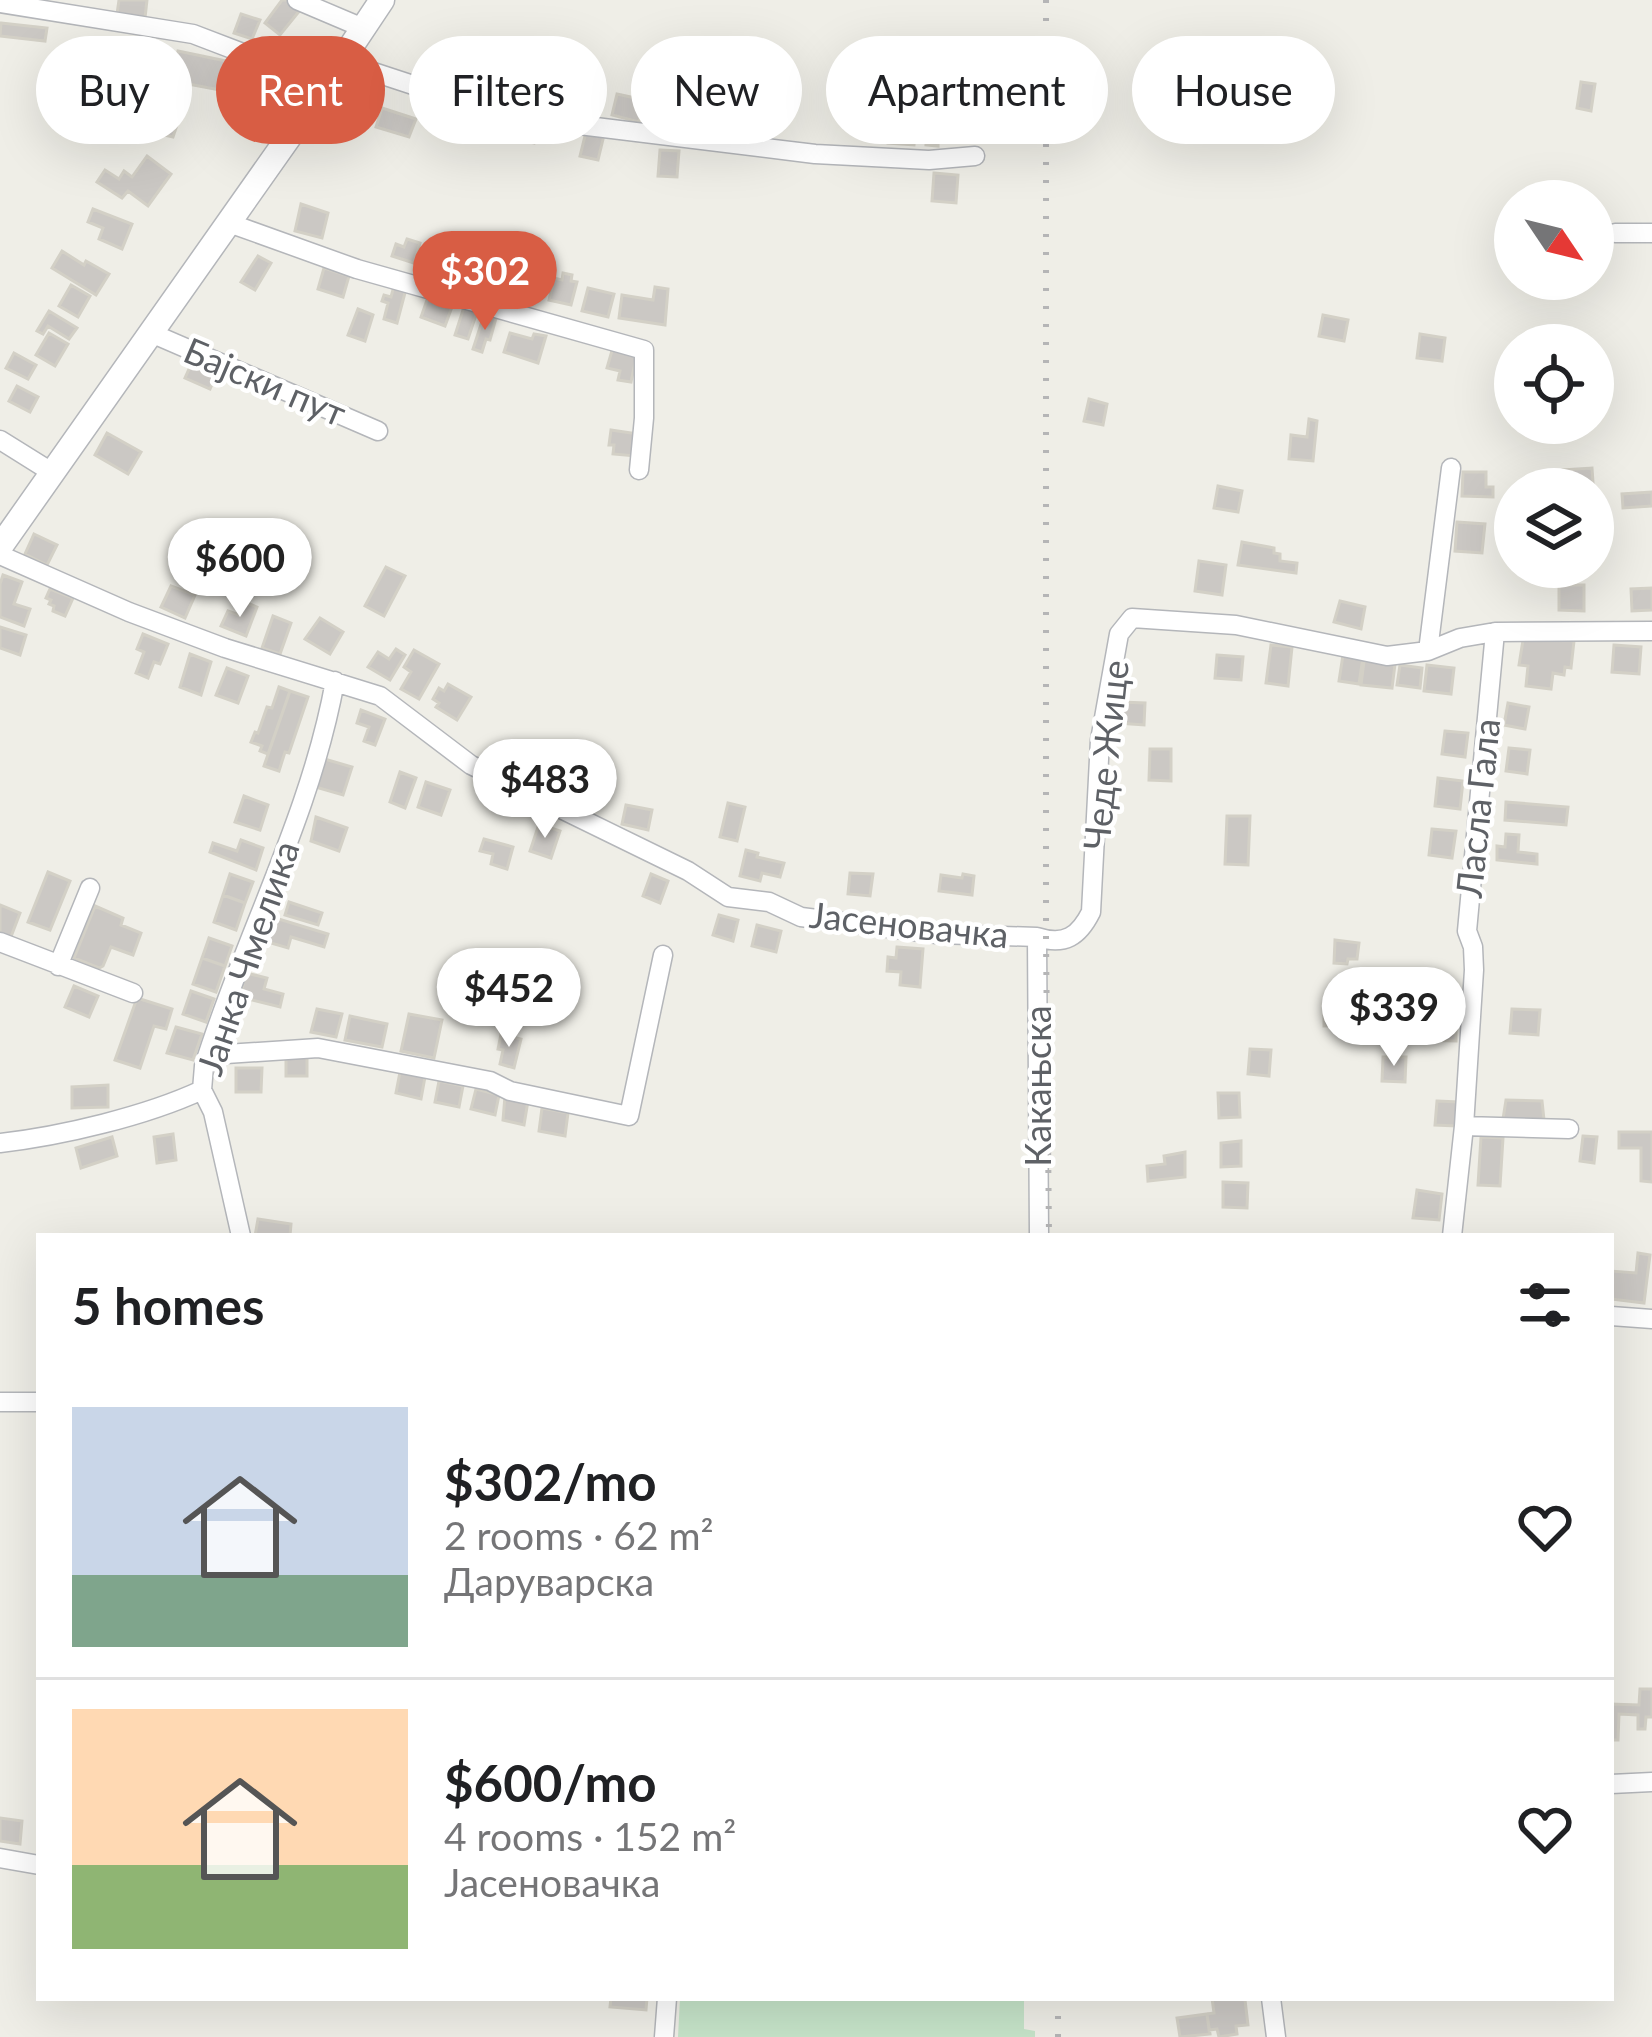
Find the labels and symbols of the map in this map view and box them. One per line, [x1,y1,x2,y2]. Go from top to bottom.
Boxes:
north arrow [1494,180,1614,300]
pin: $302 [414,231,556,333]
street label: Бајски пут [178,327,353,435]
pin: $600 [169,518,311,620]
street label: Чеде Жице [1073,658,1137,852]
street label: Ласла Гала [1446,716,1508,901]
pin: $483 [474,739,616,841]
street label: Јанка Чмелика [186,835,308,1080]
street label: Јасеновачка [807,892,1011,956]
pin: $452 [438,948,580,1050]
pin: $339 [1323,967,1465,1069]
street label: Какањска [1015,1005,1059,1167]

